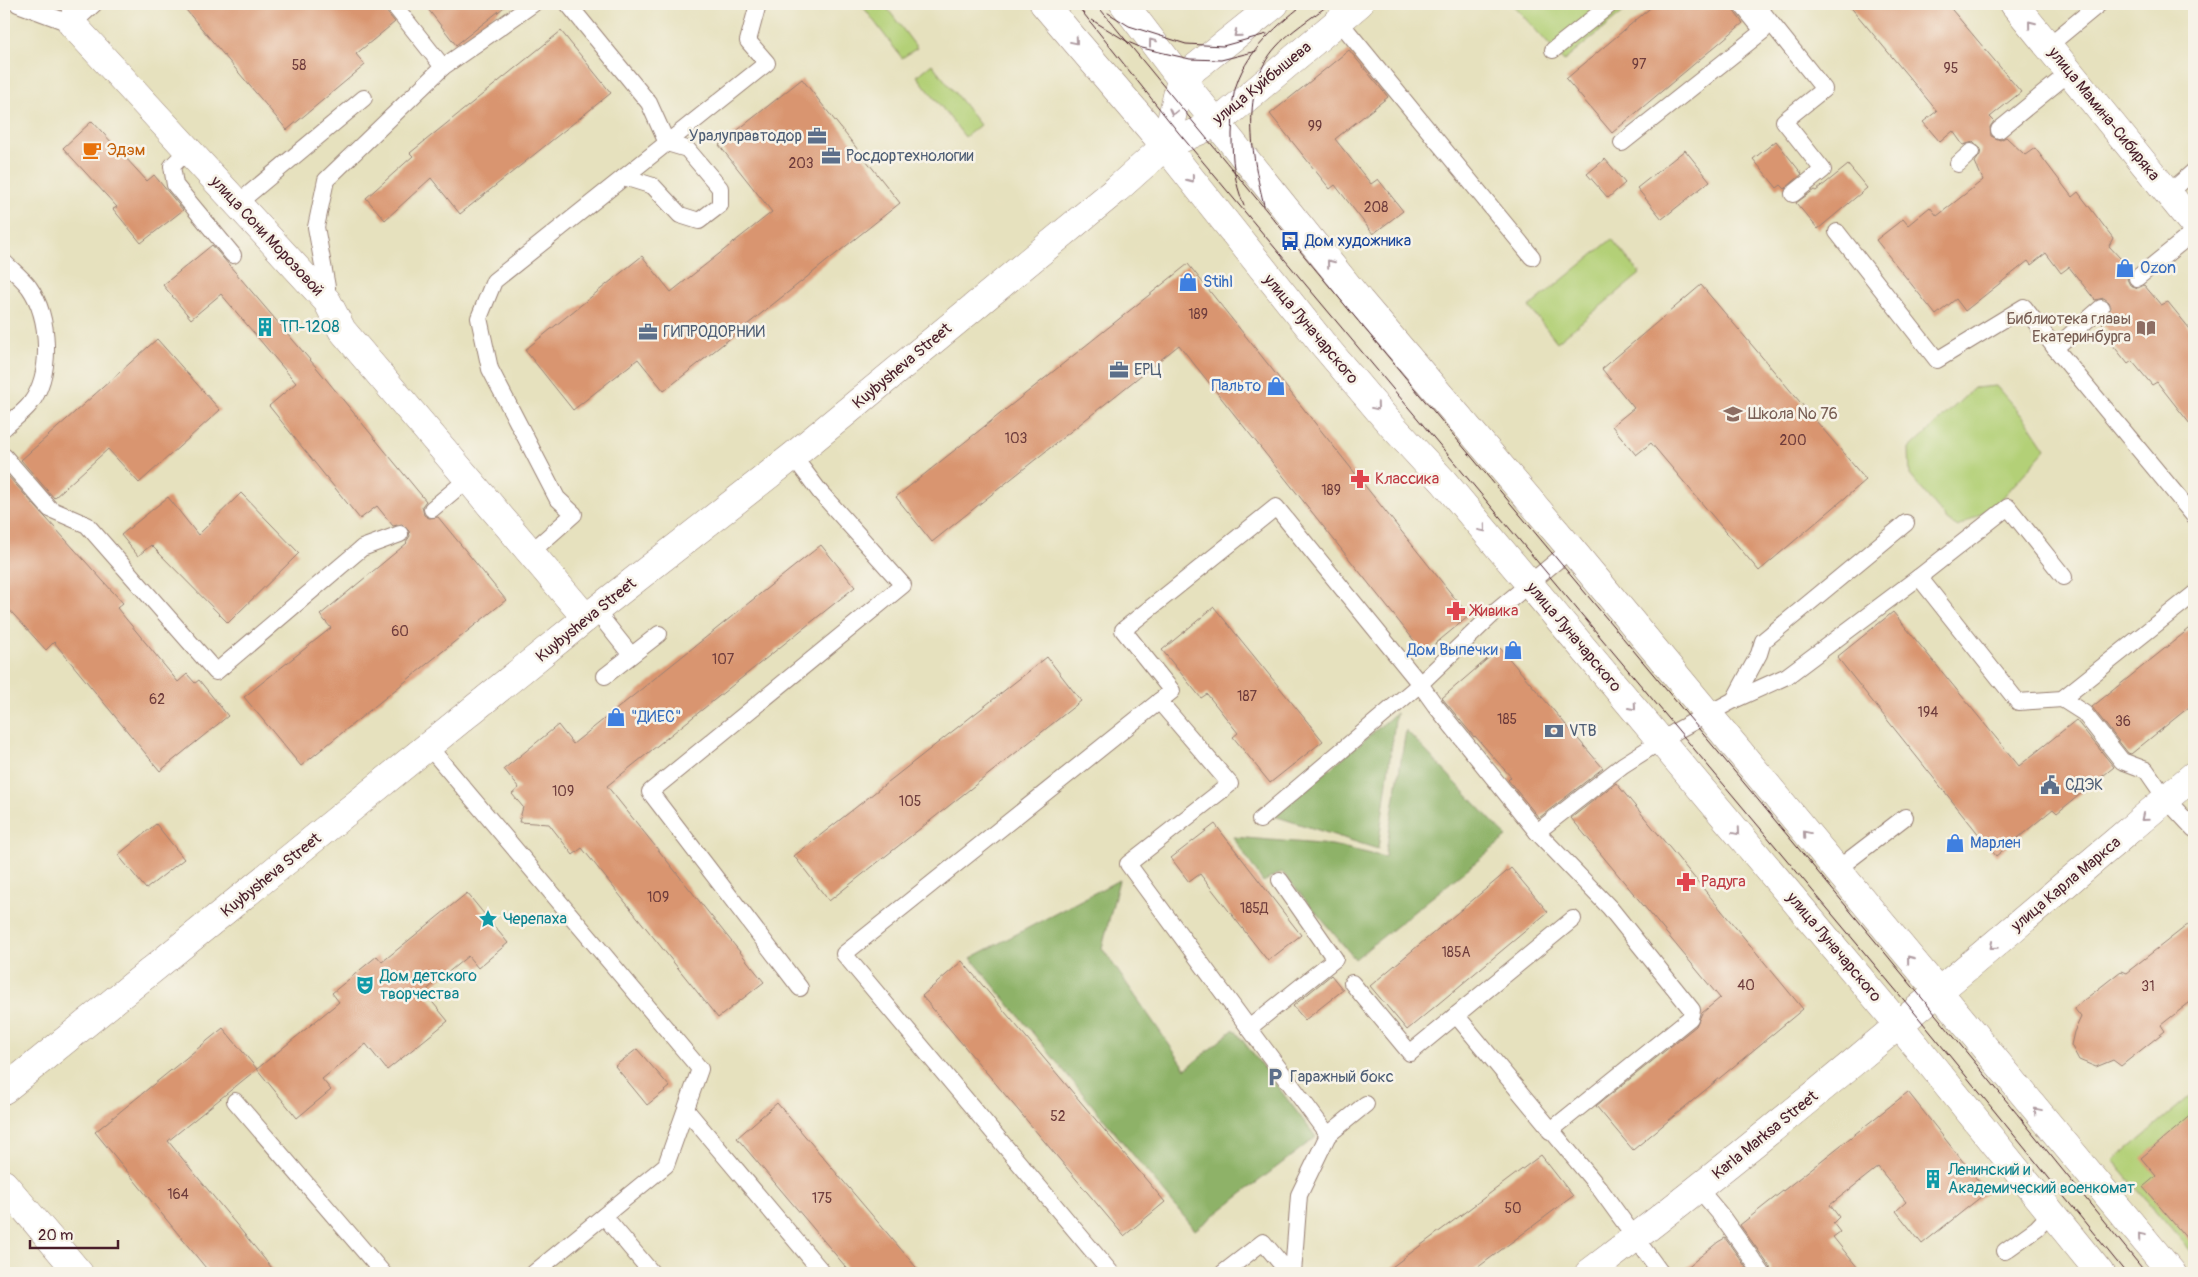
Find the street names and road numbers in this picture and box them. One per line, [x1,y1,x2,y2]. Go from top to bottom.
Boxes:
street label: улица Куйбышева [1208,37,1315,129]
street label: улица Мамина-Сибиряка [2043,42,2164,185]
street label: улица Сони Морозовой [205,171,328,300]
street label: улица Луначарского [1259,269,1363,388]
street label: Kuybysheva Street [848,318,956,413]
street label: Kuybysheva Street [532,573,641,667]
street label: улица Луначарского [1522,577,1626,696]
street label: Kuybysheva Street [217,828,326,922]
street label: улица Карла Маркса [2006,832,2125,936]
street label: улица Луначарского [1782,887,1886,1006]
street label: Karla Marksa Street [1708,1086,1822,1184]

